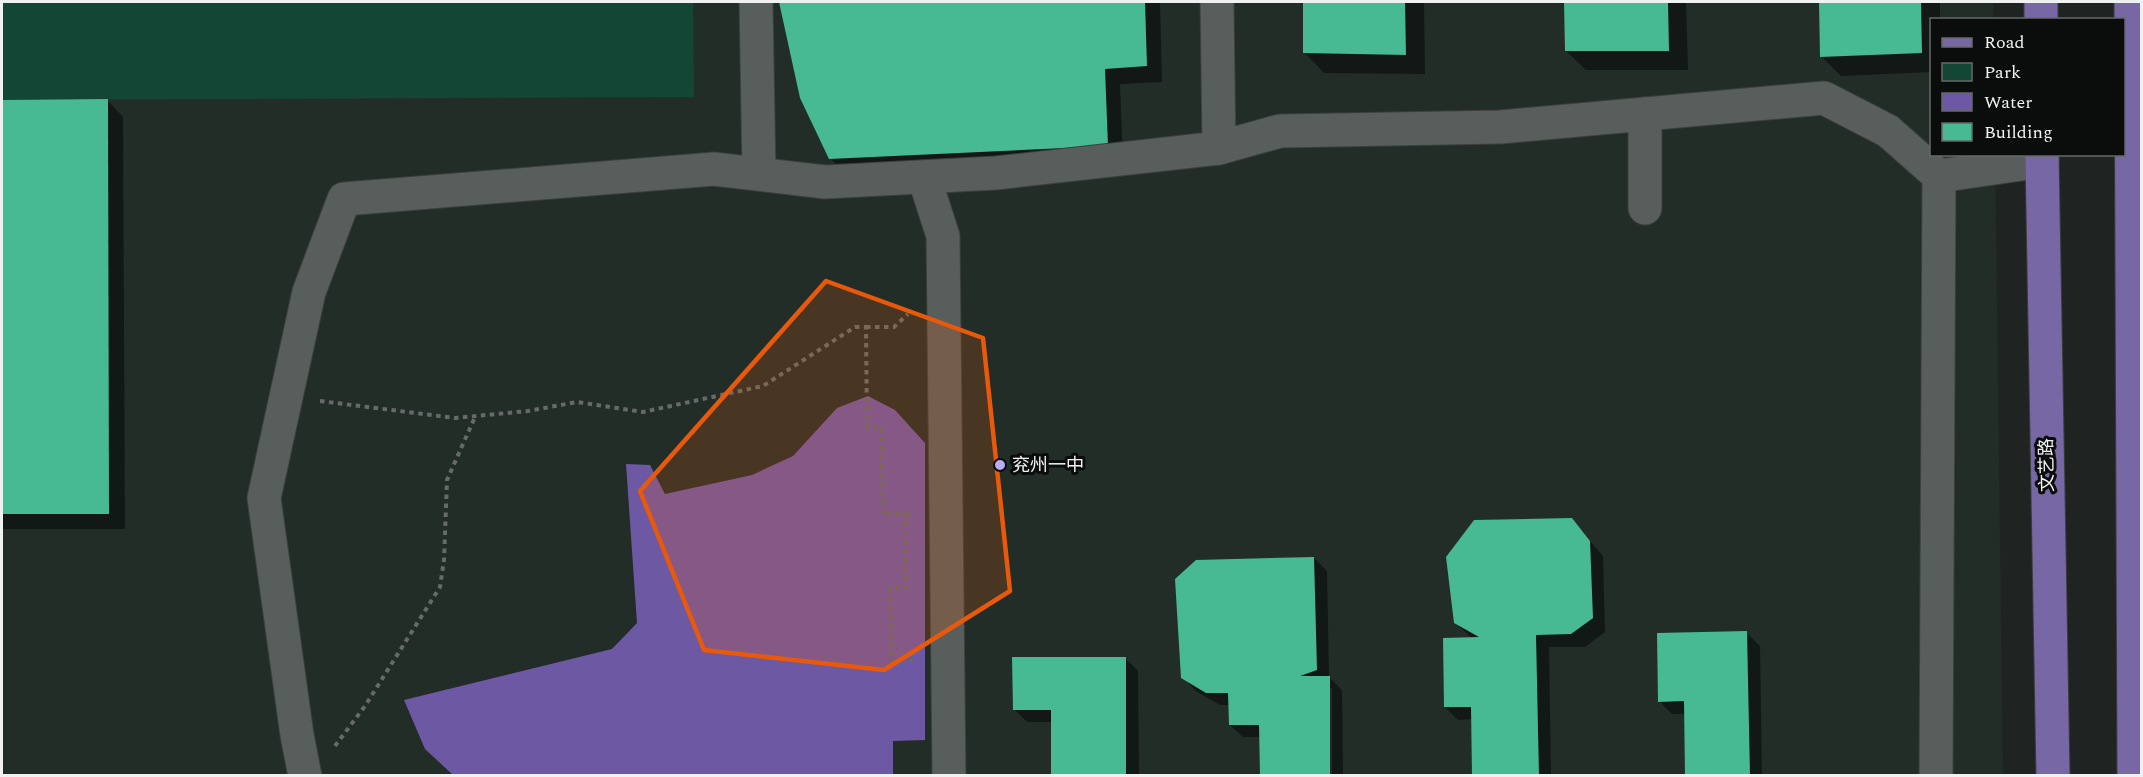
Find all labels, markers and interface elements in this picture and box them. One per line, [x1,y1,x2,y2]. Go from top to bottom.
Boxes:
legend [1930,18,2125,156]
text: Road [1984,29,2025,56]
text: Park [1984,59,2021,86]
text: Water [1984,89,2032,116]
text: Building [1984,119,2053,146]
street label: 文艺路 [2033,438,2061,492]
place label: 兖州一中 [1012,452,1084,479]
marker: 兖州一中 [993,458,1007,472]

